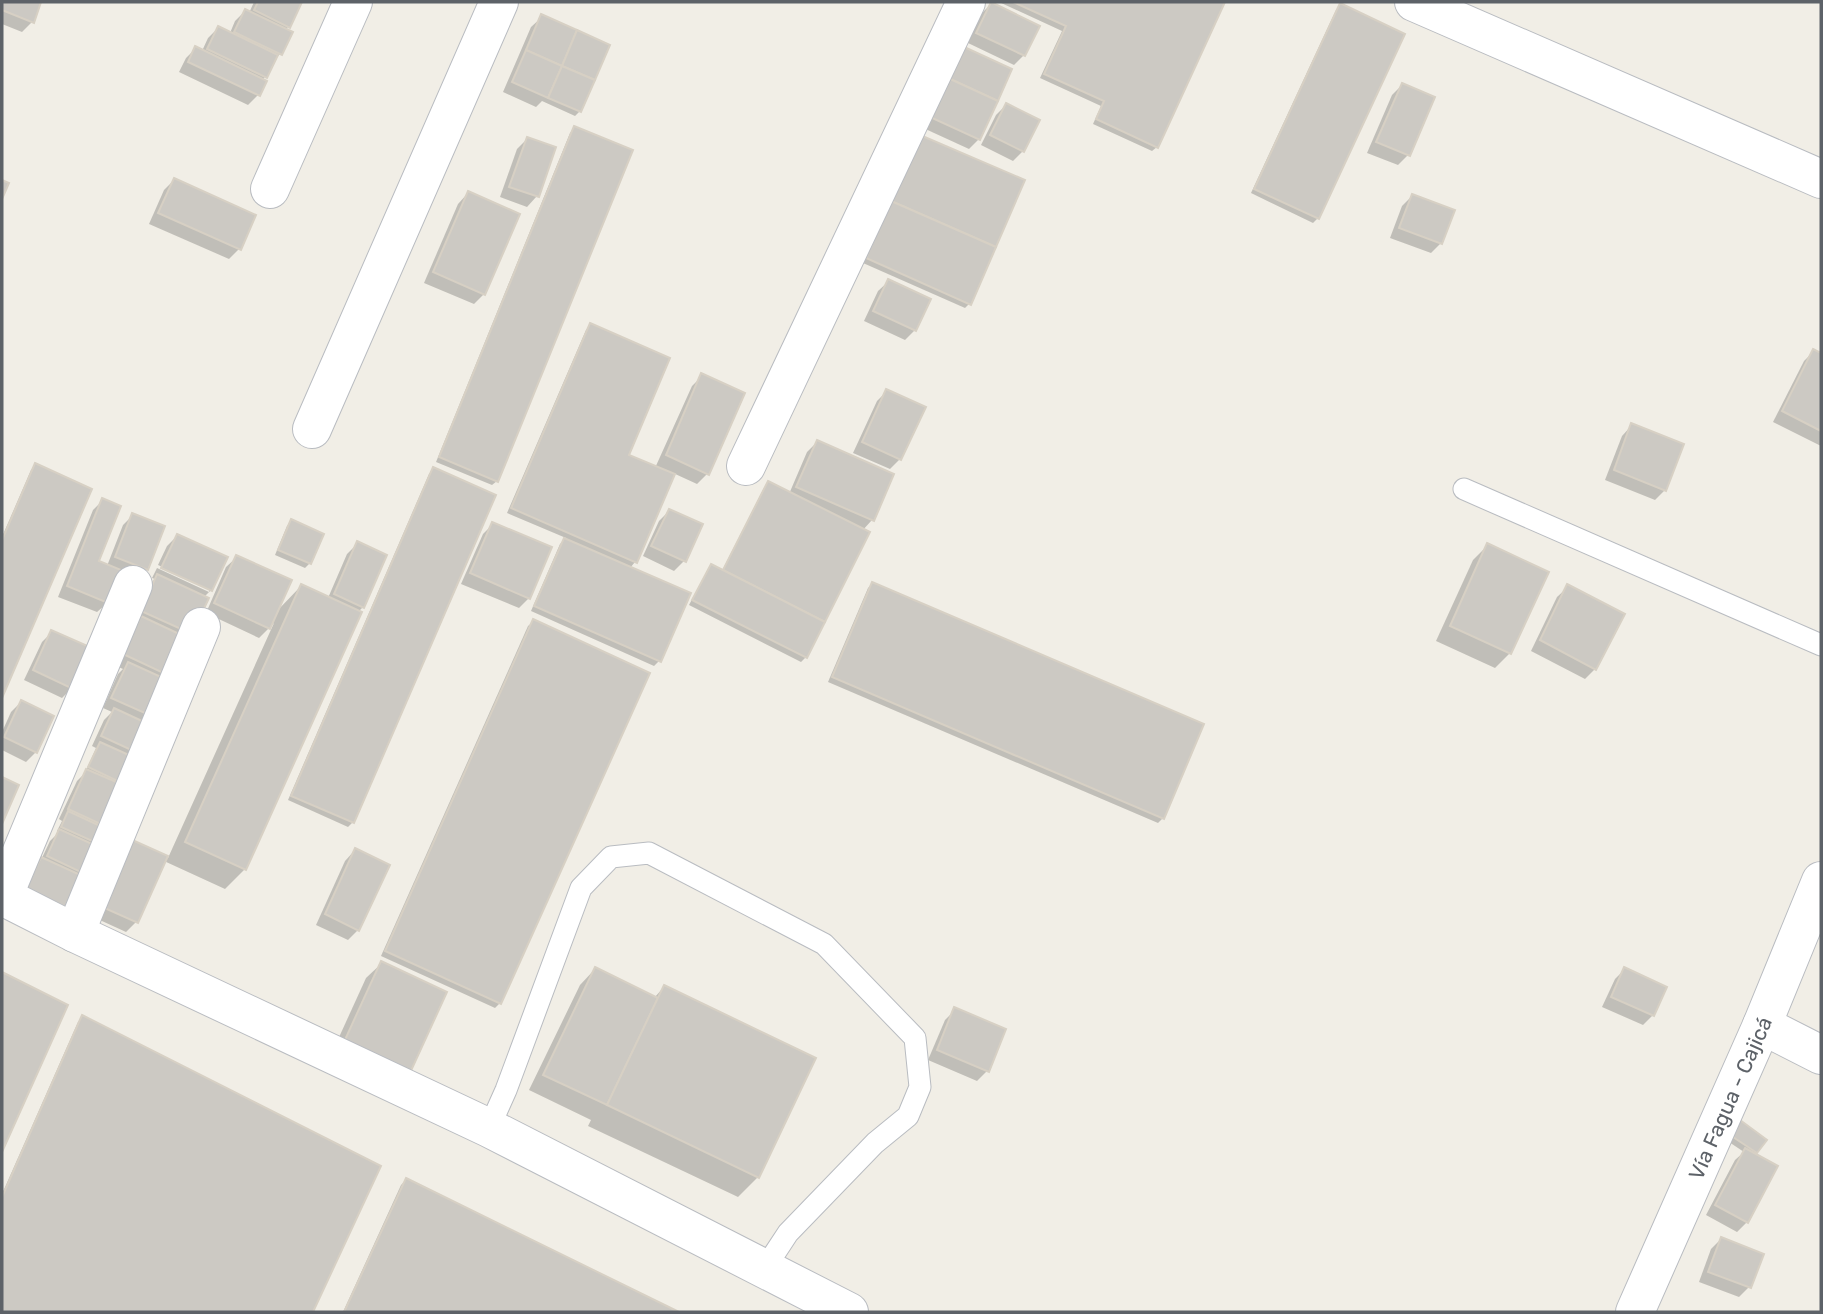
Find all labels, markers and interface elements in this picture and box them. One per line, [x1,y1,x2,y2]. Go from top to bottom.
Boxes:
street label: Vía Fagua - Cajicá [1683,1013,1777,1183]

